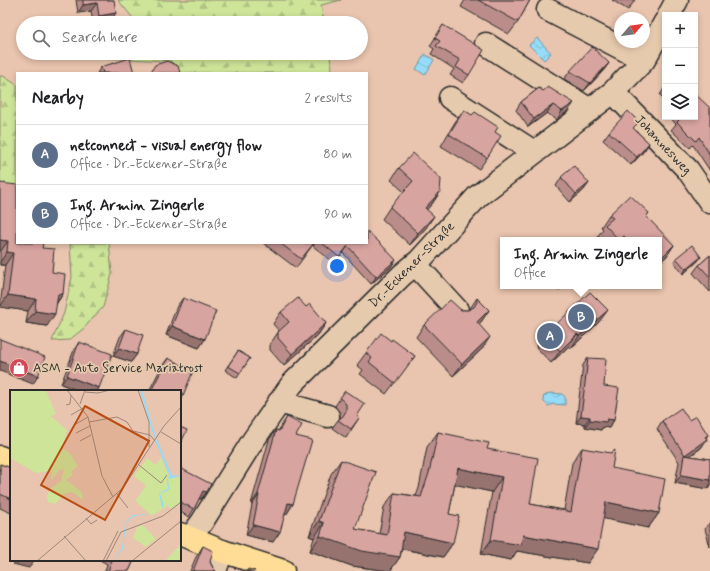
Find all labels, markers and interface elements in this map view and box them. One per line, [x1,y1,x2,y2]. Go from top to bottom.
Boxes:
north arrow [614,12,650,48]
map controls [662,12,698,120]
button: + [662,12,698,48]
search box [16,16,368,60]
icon: search [30,27,52,49]
text: Search here [62,28,138,48]
button: − [662,48,698,84]
button: layers [662,84,698,120]
text: Nearby [32,87,84,109]
text: 2 results [305,90,352,107]
street label: Johannesweg [631,111,695,179]
text: netconnect - visual energy flow [70,136,262,156]
text: A [41,146,49,163]
text: 80 m [323,146,352,163]
text: Office · Dr.-Eckener-Straße [70,156,227,173]
text: Ing. Armin Zingerle [70,196,204,216]
text: B [41,206,49,223]
text: 90 m [324,206,352,223]
text: Office · Dr.-Eckener-Straße [70,216,227,233]
street label: Dr.-Eckener-Straße [365,218,459,312]
popup [500,237,662,289]
text: Ing. Armin Zingerle [514,245,648,265]
your location [327,256,347,276]
text: Office [514,265,546,282]
pin: B [568,302,594,332]
pin: A [537,321,563,351]
shop icon: ASM - Auto Service Mariatrost [8,357,30,379]
place label: ASM - Auto Service Mariatrost [33,360,203,377]
inset map [10,390,181,561]

